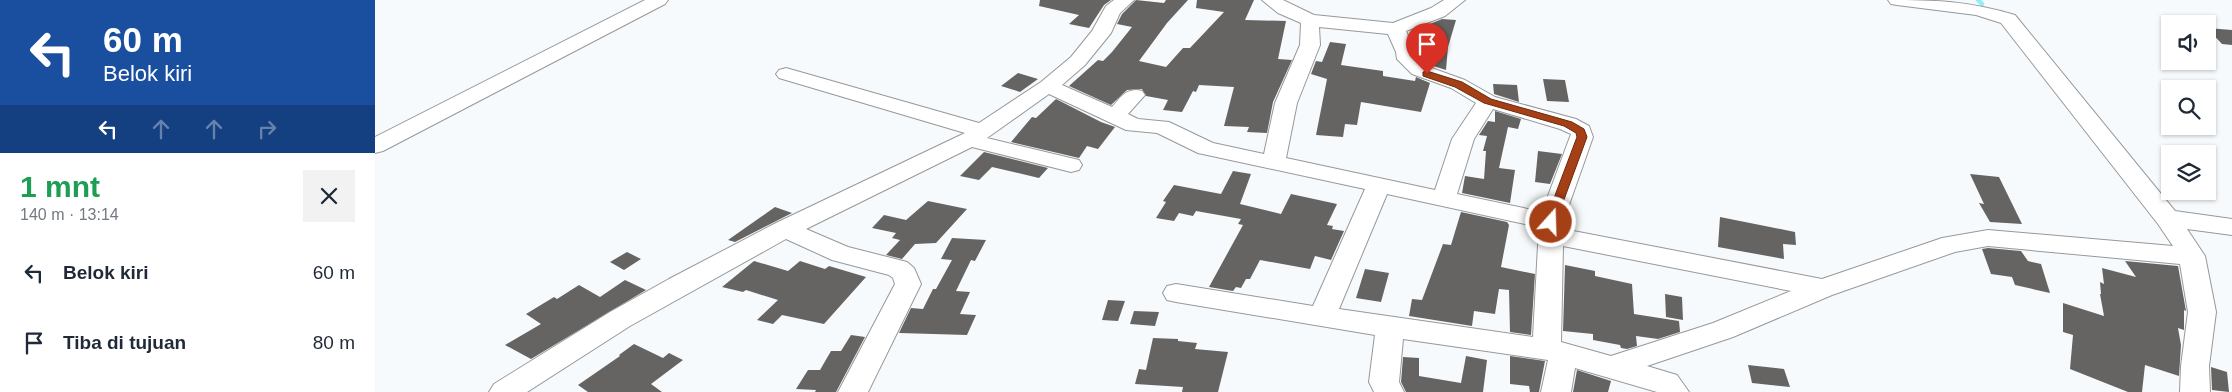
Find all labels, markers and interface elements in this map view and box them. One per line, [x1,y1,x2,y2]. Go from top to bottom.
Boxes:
map controls [2161,15,2216,200]
button: sound [2161,15,2216,70]
icon: left [20,20,85,85]
text: 60 m [103,20,183,59]
pin [1406,23,1448,74]
icon: arrive [1413,30,1441,58]
text: Belok kiri [103,61,192,86]
button: search [2161,80,2216,135]
icon: left [94,115,122,143]
icon: ahead [147,115,175,143]
icon: ahead [200,115,228,143]
icon: right [253,115,281,143]
button: layers [2161,145,2216,200]
text: 1 mnt [20,170,100,203]
button: close [303,170,355,222]
position arrow [1524,195,1576,247]
text: 140 m · 13:14 [20,206,119,223]
icon: left [20,259,48,287]
text: Belok kiri [63,262,149,283]
text: 60 m [313,262,355,283]
icon: arrive [20,329,48,357]
text: Tiba di tujuan [63,332,186,353]
text: 80 m [313,332,355,353]

